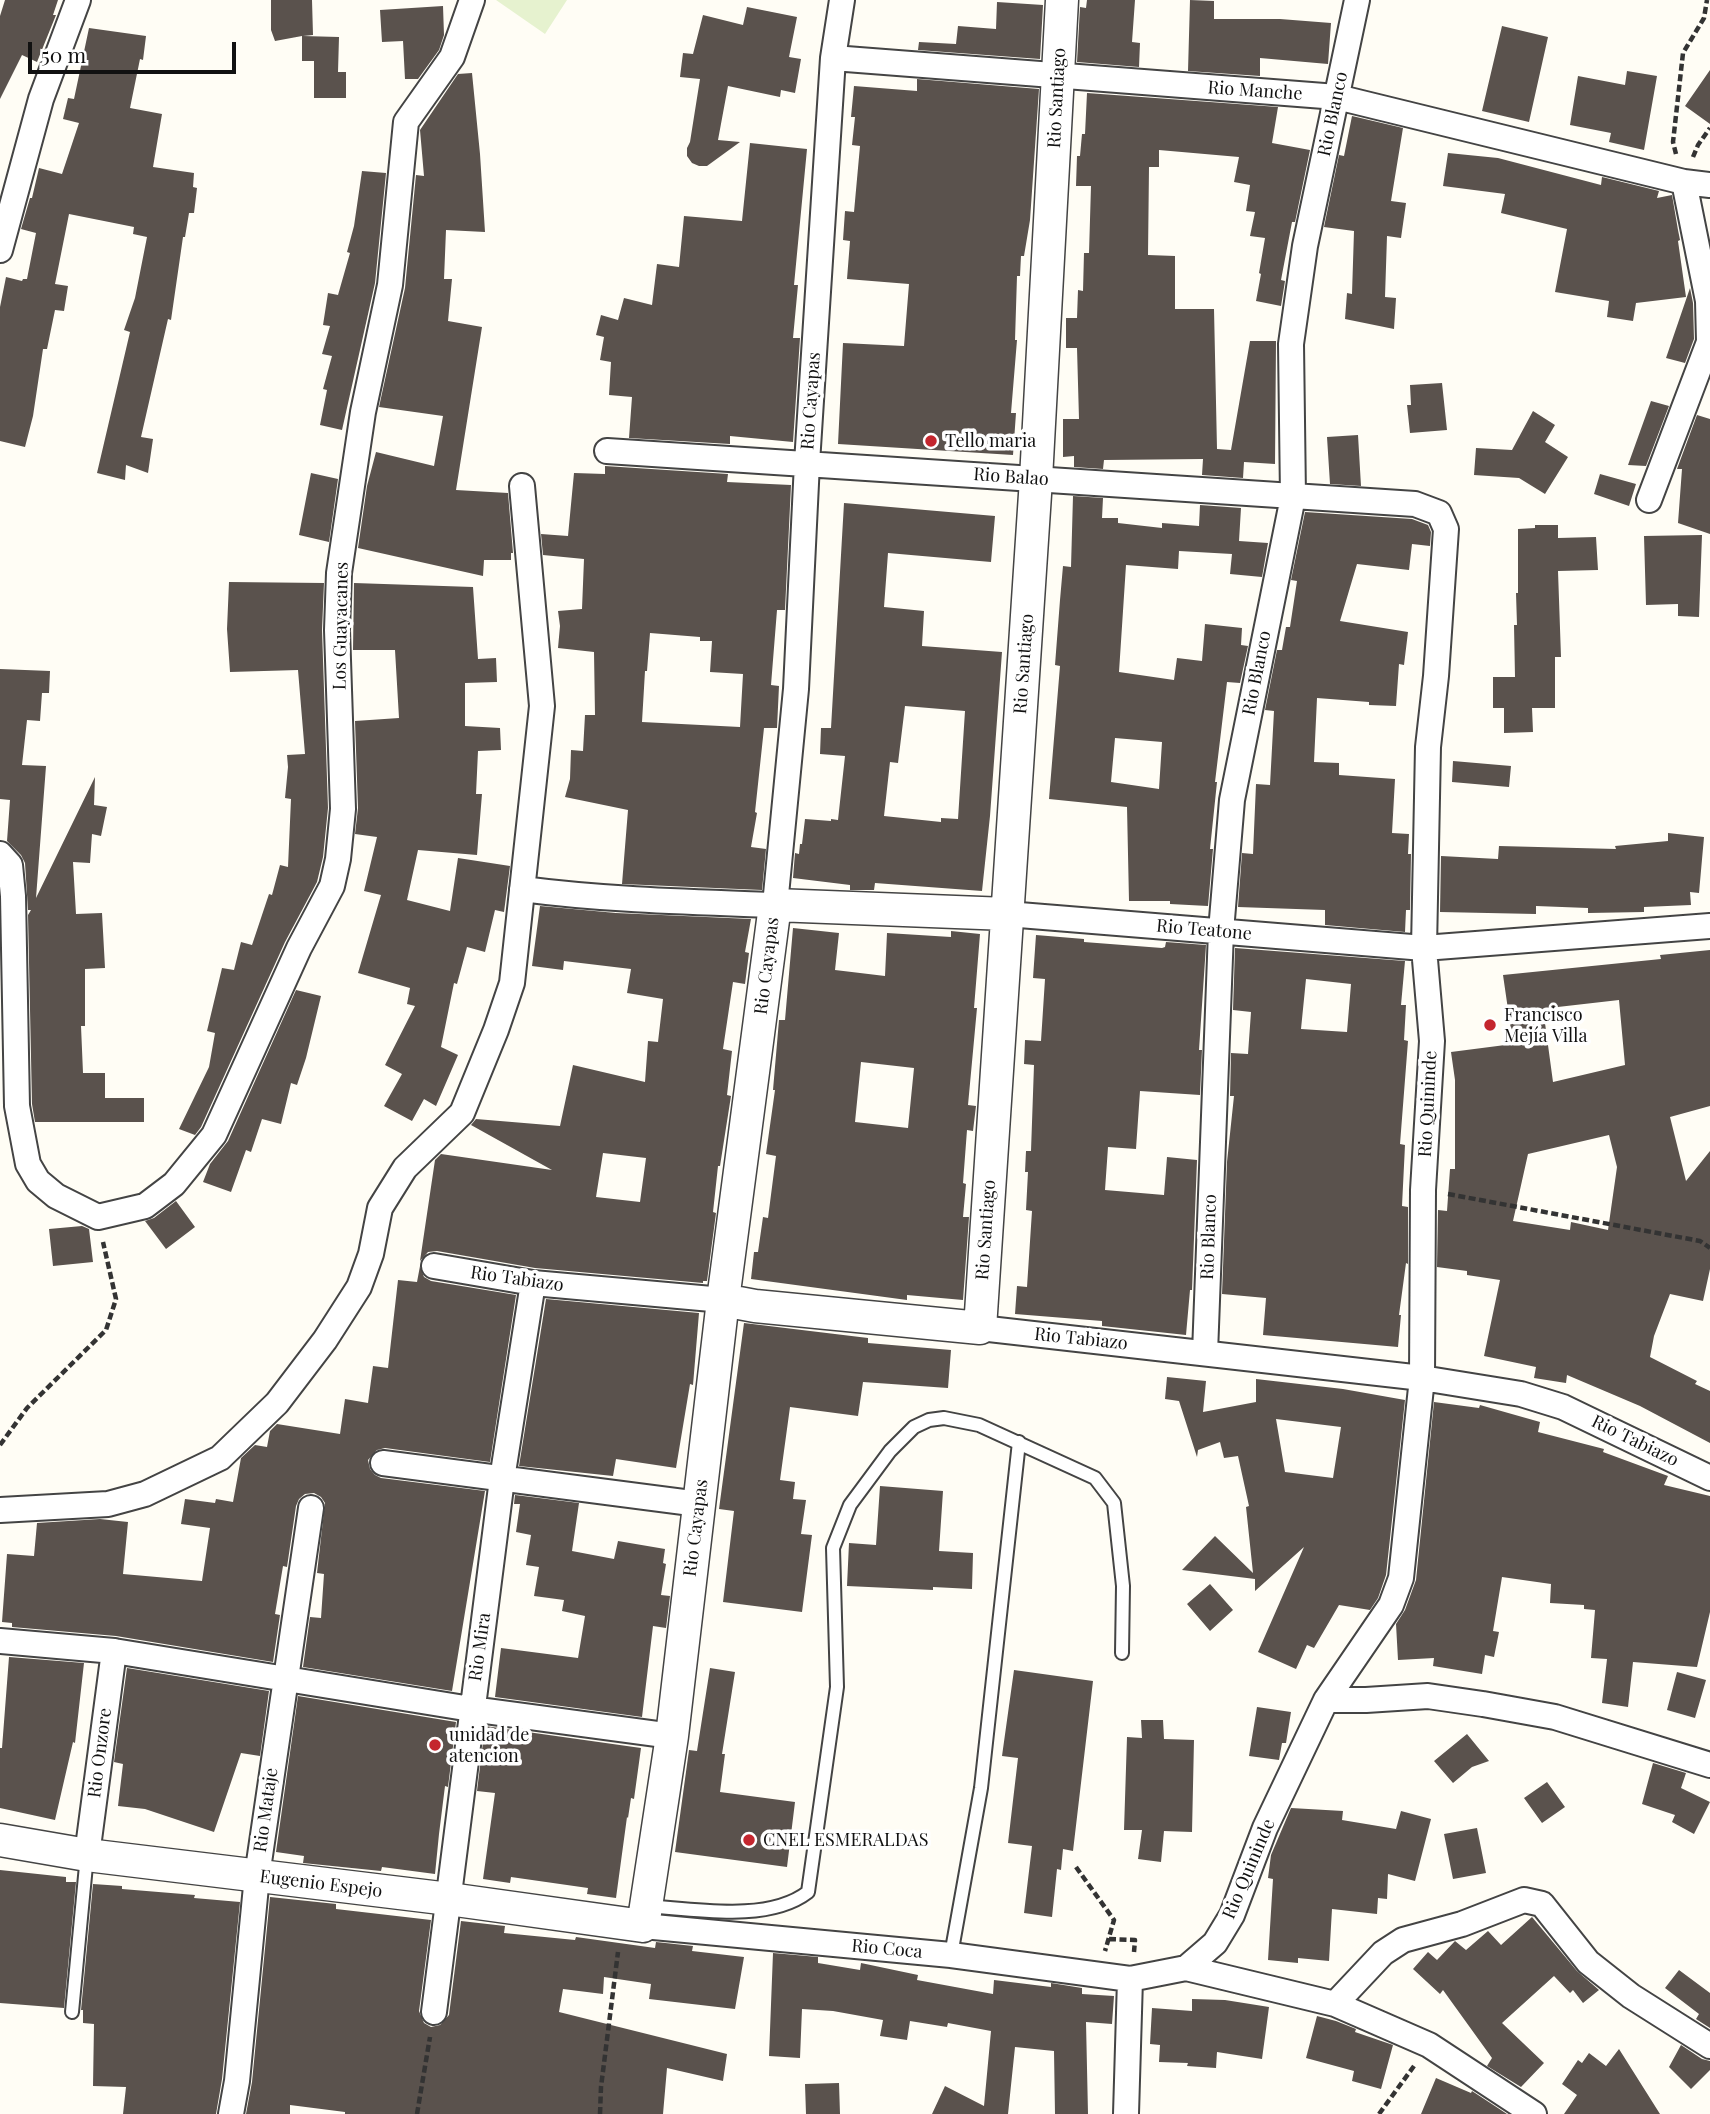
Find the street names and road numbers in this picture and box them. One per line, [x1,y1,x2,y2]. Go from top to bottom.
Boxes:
street label: Rio Santiago [1044,47,1070,149]
street label: Rio Blanco [1314,70,1352,158]
street label: Rio Manche [1207,77,1303,105]
street label: Rio Cayapas [797,351,825,451]
street label: Rio Balao [973,464,1049,490]
street label: Los Guayacanes [329,562,353,690]
street label: Rio Santiago [1010,613,1038,715]
street label: Rio Blanco [1238,629,1276,717]
street label: Rio Teatone [1155,915,1253,945]
street label: Rio Cayapas [750,916,784,1016]
street label: Rio Quininde [1414,1050,1442,1158]
street label: Rio Santiago [972,1179,1000,1281]
street label: Rio Blanco [1197,1194,1221,1280]
street label: Rio Tabiazo [469,1262,565,1296]
street label: Rio Tabiazo [1033,1323,1129,1355]
street label: Rio Tabiazo [1588,1411,1682,1471]
street label: Rio Cayapas [679,1478,713,1578]
street label: Rio Mira [464,1611,496,1683]
street label: Rio Onzore [84,1707,116,1799]
street label: Rio Mataje [249,1766,283,1854]
street label: Rio Quininde [1218,1816,1280,1922]
street label: Eugenio Espejo [258,1866,384,1902]
street label: Rio Coca [851,1935,923,1963]

